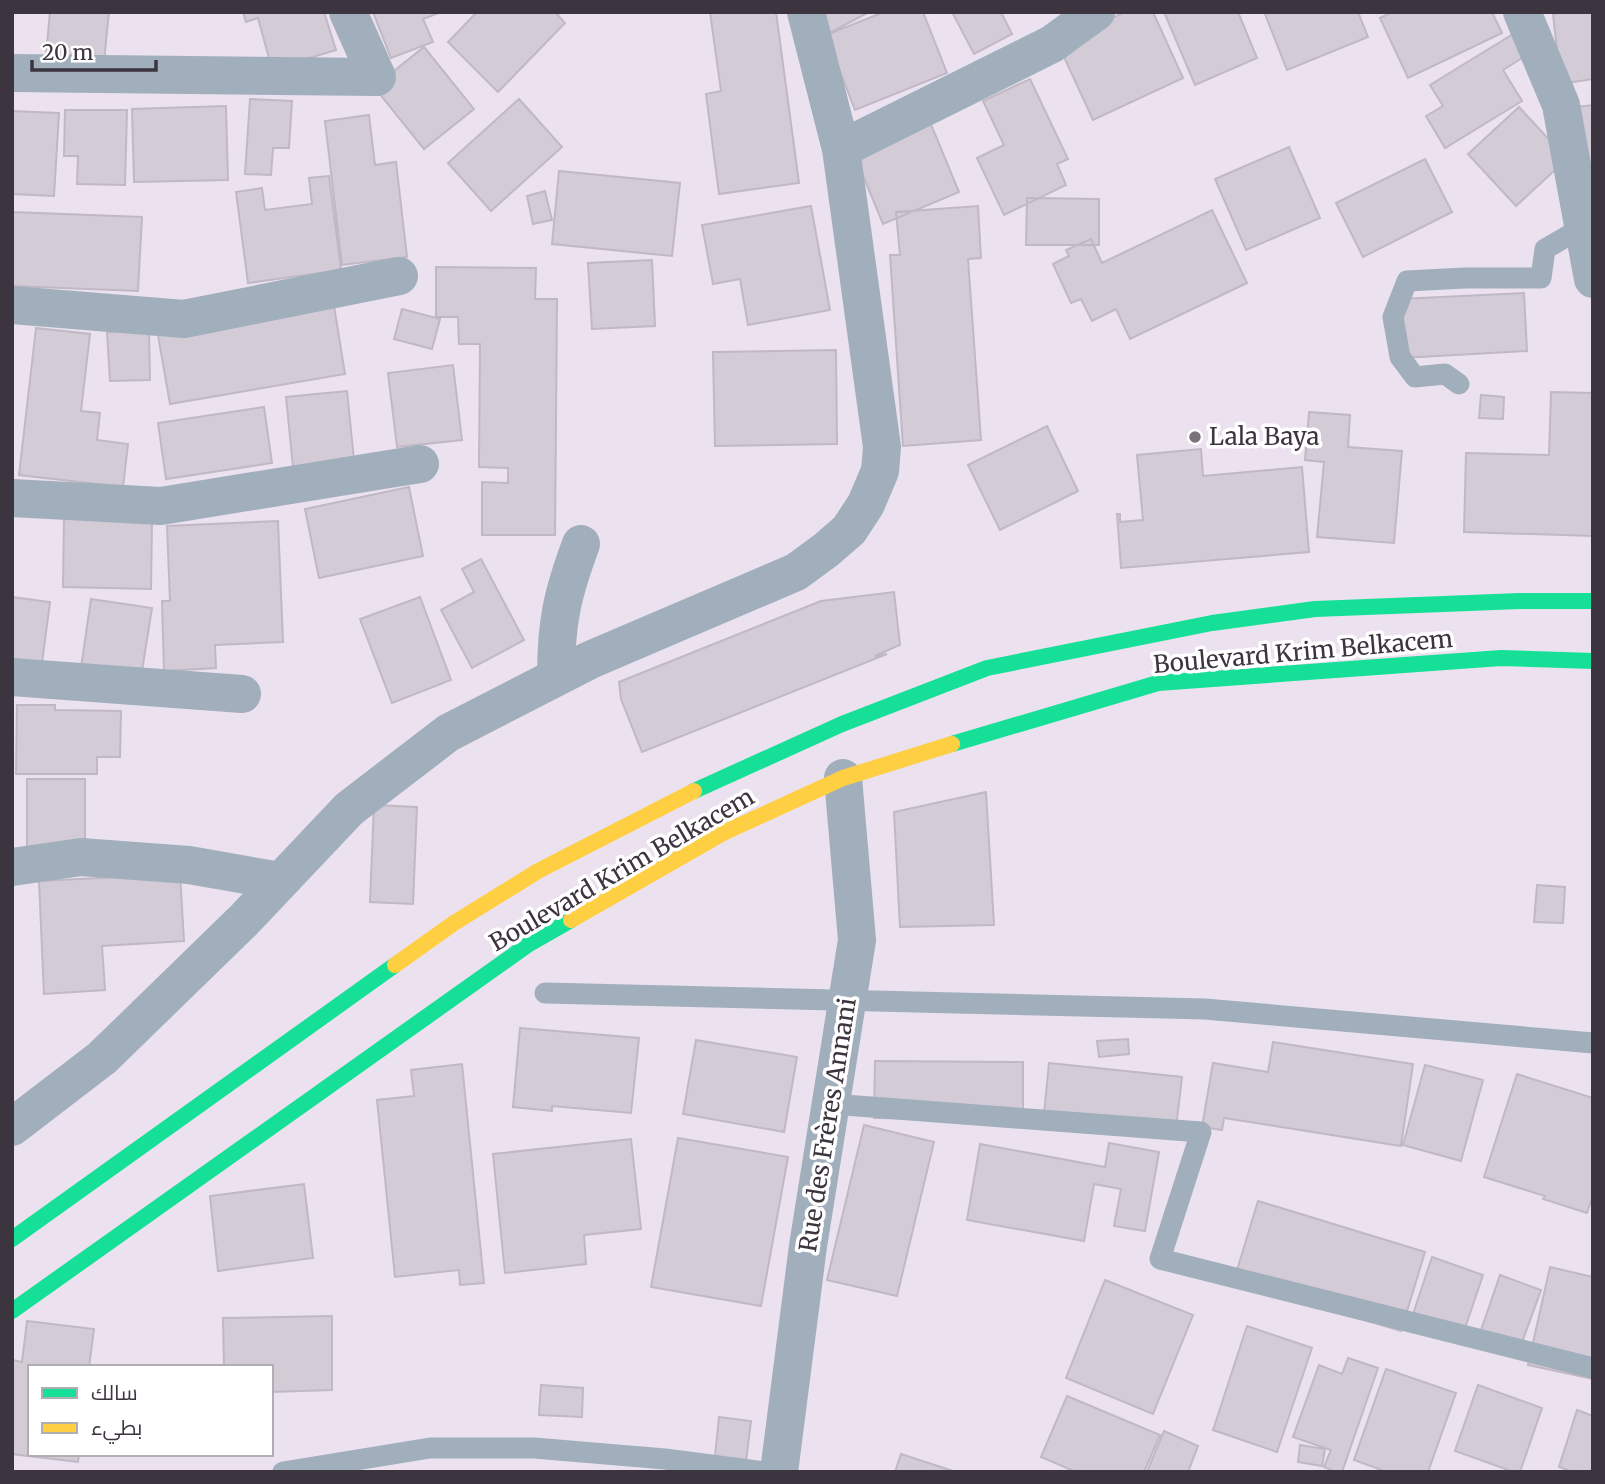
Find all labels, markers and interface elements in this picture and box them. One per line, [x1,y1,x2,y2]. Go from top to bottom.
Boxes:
scale bar [32,28,156,72]
text: 20 m [42,39,94,66]
place label: Lala Baya [1209,421,1320,452]
marker: Lala Baya [1187,429,1203,445]
street label: Boulevard Krim Belkacem [1152,623,1454,680]
street label: Boulevard Krim Belkacem [484,781,760,958]
street label: Rue des Frères Annani [792,995,863,1254]
legend [28,1365,273,1456]
text: سالك [91,1379,138,1406]
text: بطيء [91,1414,142,1444]

